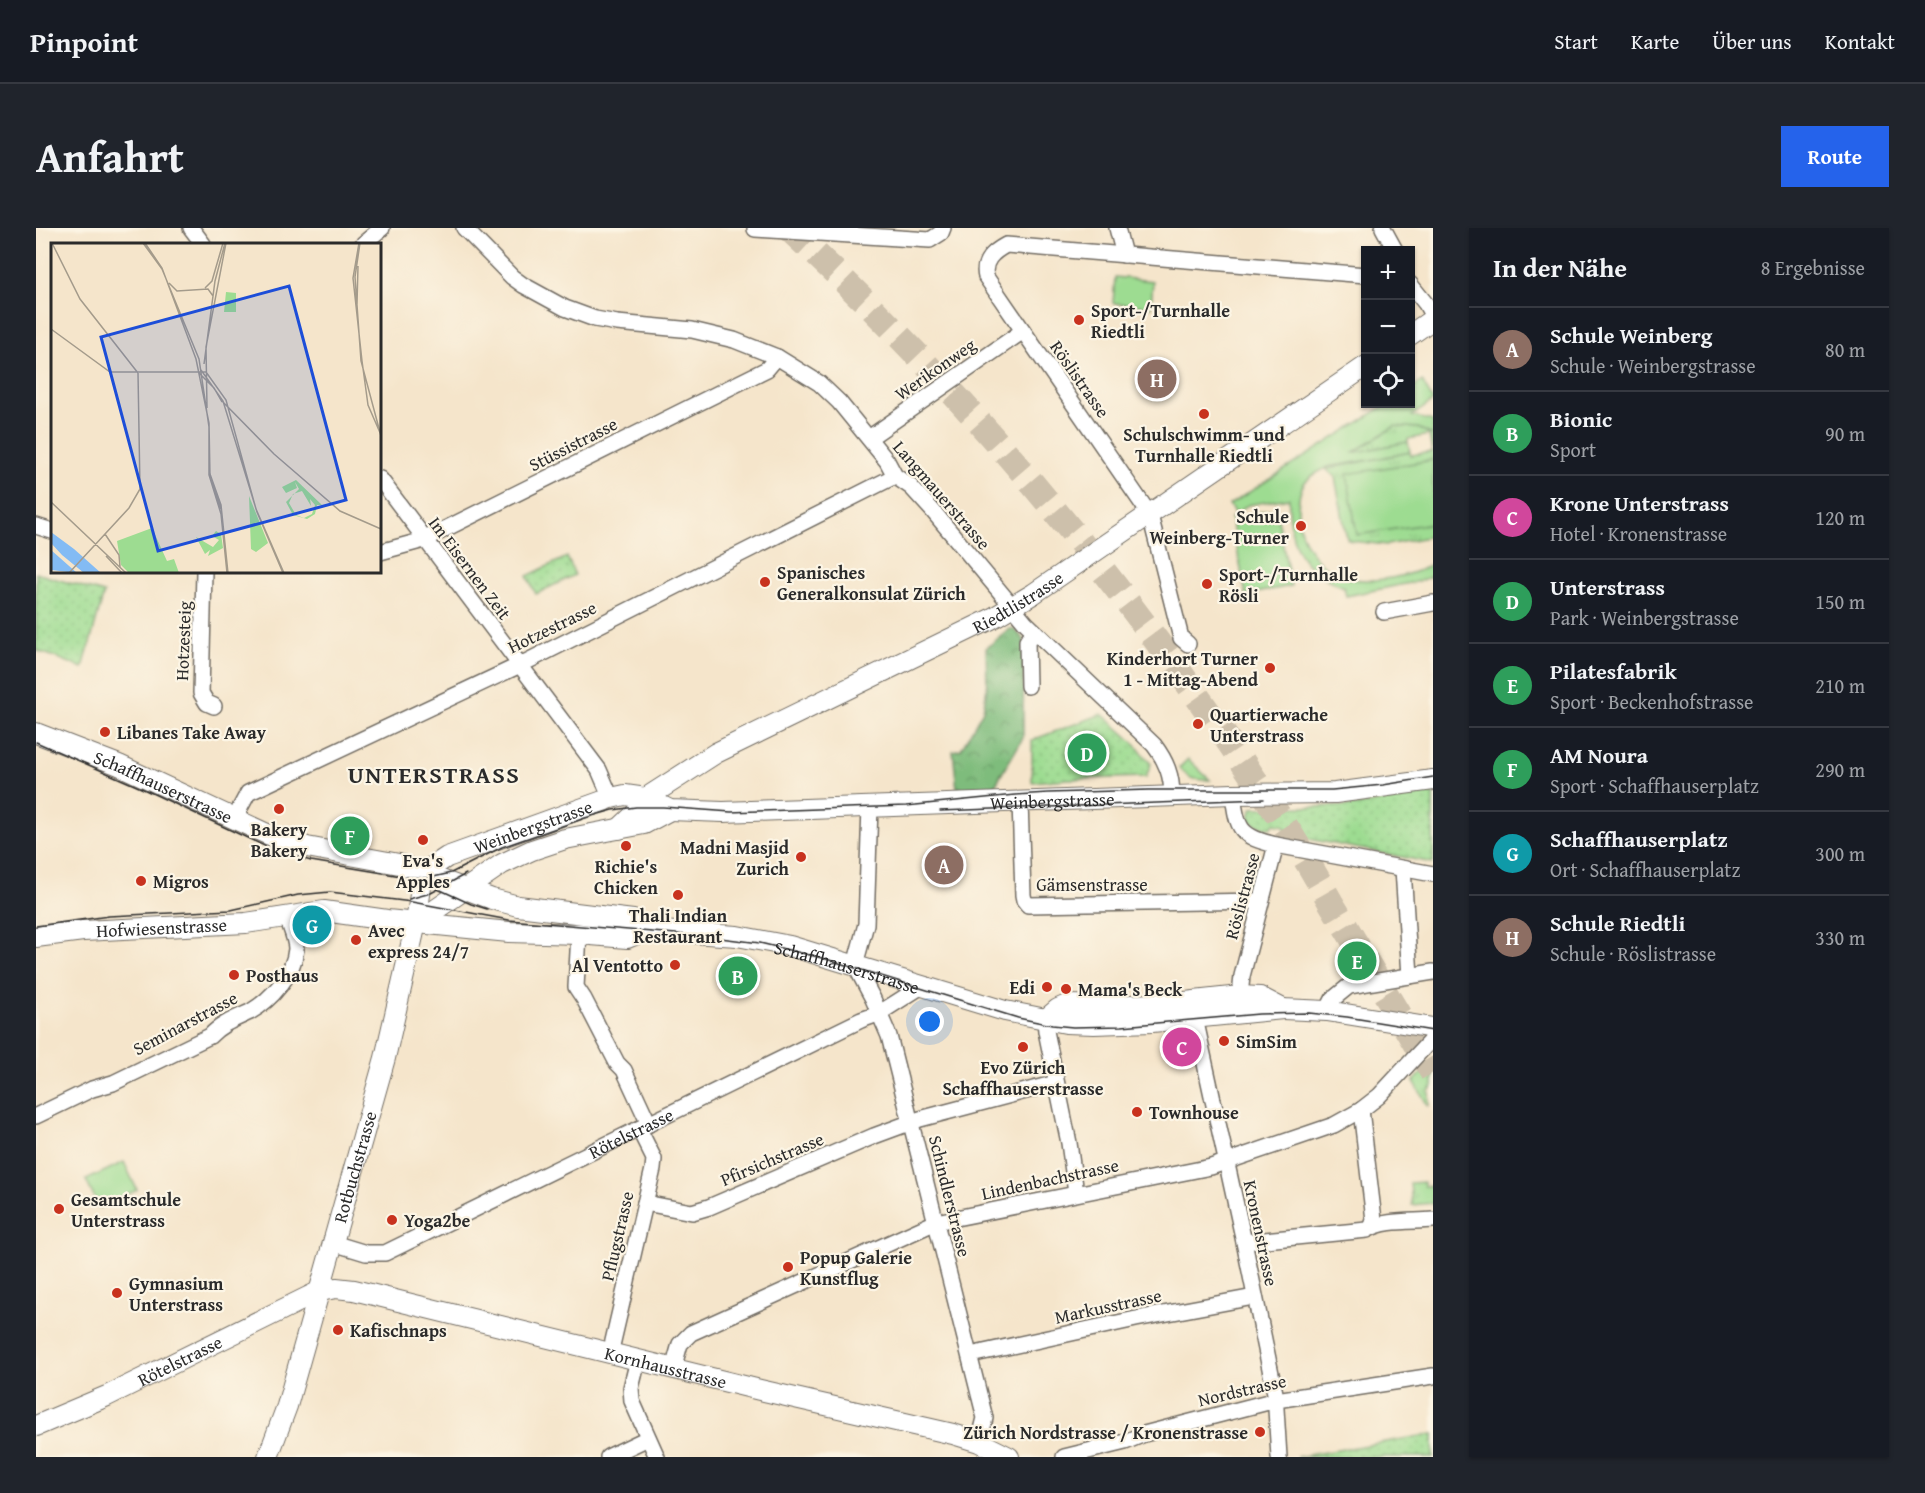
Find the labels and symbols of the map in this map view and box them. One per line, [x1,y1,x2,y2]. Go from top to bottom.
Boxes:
inset map [51,243,381,573]
place label: Sport-/Turnhalle Riedtli [1091,297,1230,345]
marker: Sport-/Turnhalle Riedtli [1072,313,1086,327]
street label: Werikonweg [889,331,981,407]
street label: Röslistrasse [1043,335,1117,423]
pin: H [1138,356,1176,402]
marker: Schulschwimm- und Turnhalle Riedtli [1197,407,1211,421]
street label: Stüssistrasse [524,410,622,478]
place label: Schulschwimm- und Turnhalle Riedtli [1123,421,1285,469]
street label: Langmauerstrasse [887,434,997,556]
place label: Schule Weinberg-Turner [1149,503,1290,551]
street label: Im Eisernen Zeit [422,511,518,626]
marker: Schule Weinberg-Turner [1294,519,1308,533]
place label: Spanisches Generalkonsulat Zürich [777,559,966,607]
place label: Sport-/Turnhalle Rösli [1219,561,1358,609]
street label: Riedtlistrasse [968,564,1068,640]
marker: Spanisches Generalkonsulat Zürich [758,575,772,589]
marker: Sport-/Turnhalle Rösli [1200,577,1214,591]
street label: Hotzestrasse [503,594,601,660]
street label: Hotzesteig [168,601,198,681]
place label: Kinderhort Turner 1 - Mittag-Abend [1107,645,1259,693]
marker: Kinderhort Turner 1 - Mittag-Abend [1263,661,1277,675]
place label: Quartierwache Unterstrass [1210,701,1328,749]
marker: Quartierwache Unterstrass [1191,717,1205,731]
place label: Libanes Take Away [117,719,267,746]
marker: Libanes Take Away [98,725,112,739]
pin: D [1068,730,1106,776]
street label: Schaffhauserstrasse [90,743,237,830]
district label: UNTERSTRASS [348,757,520,792]
street label: Weinbergstrasse [990,785,1115,816]
street label: Weinbergstrasse [470,792,596,860]
marker: Bakery Bakery [272,802,286,816]
pin: F [330,814,370,858]
place label: Bakery Bakery [251,816,308,864]
marker: Eva's Apples [416,833,430,847]
place label: Madni Masjid Zurich [680,834,790,882]
marker: Richie's Chicken [619,839,633,853]
pin: A [924,842,964,888]
place label: Eva's Apples [396,847,450,895]
marker: Madni Masjid Zurich [794,850,808,864]
street label: Röslistrasse [1217,850,1267,942]
place label: Richie's Chicken [594,853,658,901]
place label: Migros [153,868,209,895]
street label: Gämsenstrasse [1036,871,1148,898]
marker: Migros [134,874,148,888]
marker: Thali Indian Restaurant [671,888,685,902]
pin: G [292,902,332,948]
place label: Thali Indian Restaurant [629,902,727,950]
street label: Hofwiesenstrasse [95,910,228,944]
place label: Avec express 24/7 [368,917,469,965]
marker: Avec express 24/7 [349,933,363,947]
street label: Schaffhauserstrasse [771,933,923,1000]
pin: E [1338,938,1376,984]
place label: Al Ventotto [572,952,663,979]
pin: B [718,954,758,999]
marker: Al Ventotto [668,958,682,972]
place label: Posthaus [246,962,319,989]
marker: Posthaus [227,968,241,982]
place label: Edi [1009,974,1035,1001]
place label: Mama's Beck [1078,976,1183,1003]
marker: Edi [1040,980,1054,994]
marker: Mama's Beck [1059,982,1073,996]
street label: Seminarstrasse [128,984,242,1062]
your location [915,1007,944,1036]
pin: C [1162,1024,1202,1070]
place label: SimSim [1236,1028,1297,1055]
marker: SimSim [1217,1034,1231,1048]
marker: Evo Zürich Schaffhauserstrasse [1016,1040,1030,1054]
place label: Evo Zürich Schaffhauserstrasse [942,1054,1104,1102]
place label: Townhouse [1149,1099,1239,1126]
street label: Rötelstrasse [584,1101,678,1165]
marker: Townhouse [1130,1105,1144,1119]
street label: Rotbuchstrasse [326,1108,383,1226]
street label: Pfirsichstrasse [716,1125,828,1193]
street label: Schindlerstrasse [922,1132,978,1260]
street label: Lindenbachstrasse [979,1151,1121,1207]
street label: Kronenstrasse [1237,1178,1285,1288]
place label: Gesamtschule Unterstrass [71,1186,181,1234]
street label: Pflugstrasse [594,1189,640,1283]
marker: Gesamtschule Unterstrass [52,1202,66,1216]
place label: Yoga2be [404,1207,471,1234]
marker: Yoga2be [385,1213,399,1227]
place label: Popup Galerie Kunstflug [800,1244,912,1292]
marker: Popup Galerie Kunstflug [781,1260,795,1274]
place label: Gymnasium Unterstrass [129,1270,224,1318]
street label: Markusstrasse [1052,1281,1164,1331]
marker: Gymnasium Unterstrass [110,1286,124,1300]
place label: Kafischnaps [350,1317,447,1344]
marker: Kafischnaps [331,1323,345,1337]
street label: Rötelstrasse [133,1328,227,1393]
street label: Kornhausstrasse [602,1339,730,1395]
street label: Nordstrasse [1195,1367,1289,1413]
place label: Zürich Nordstrasse / Kronenstrasse [963,1419,1248,1446]
marker: Zürich Nordstrasse / Kronenstrasse [1253,1425,1267,1439]

